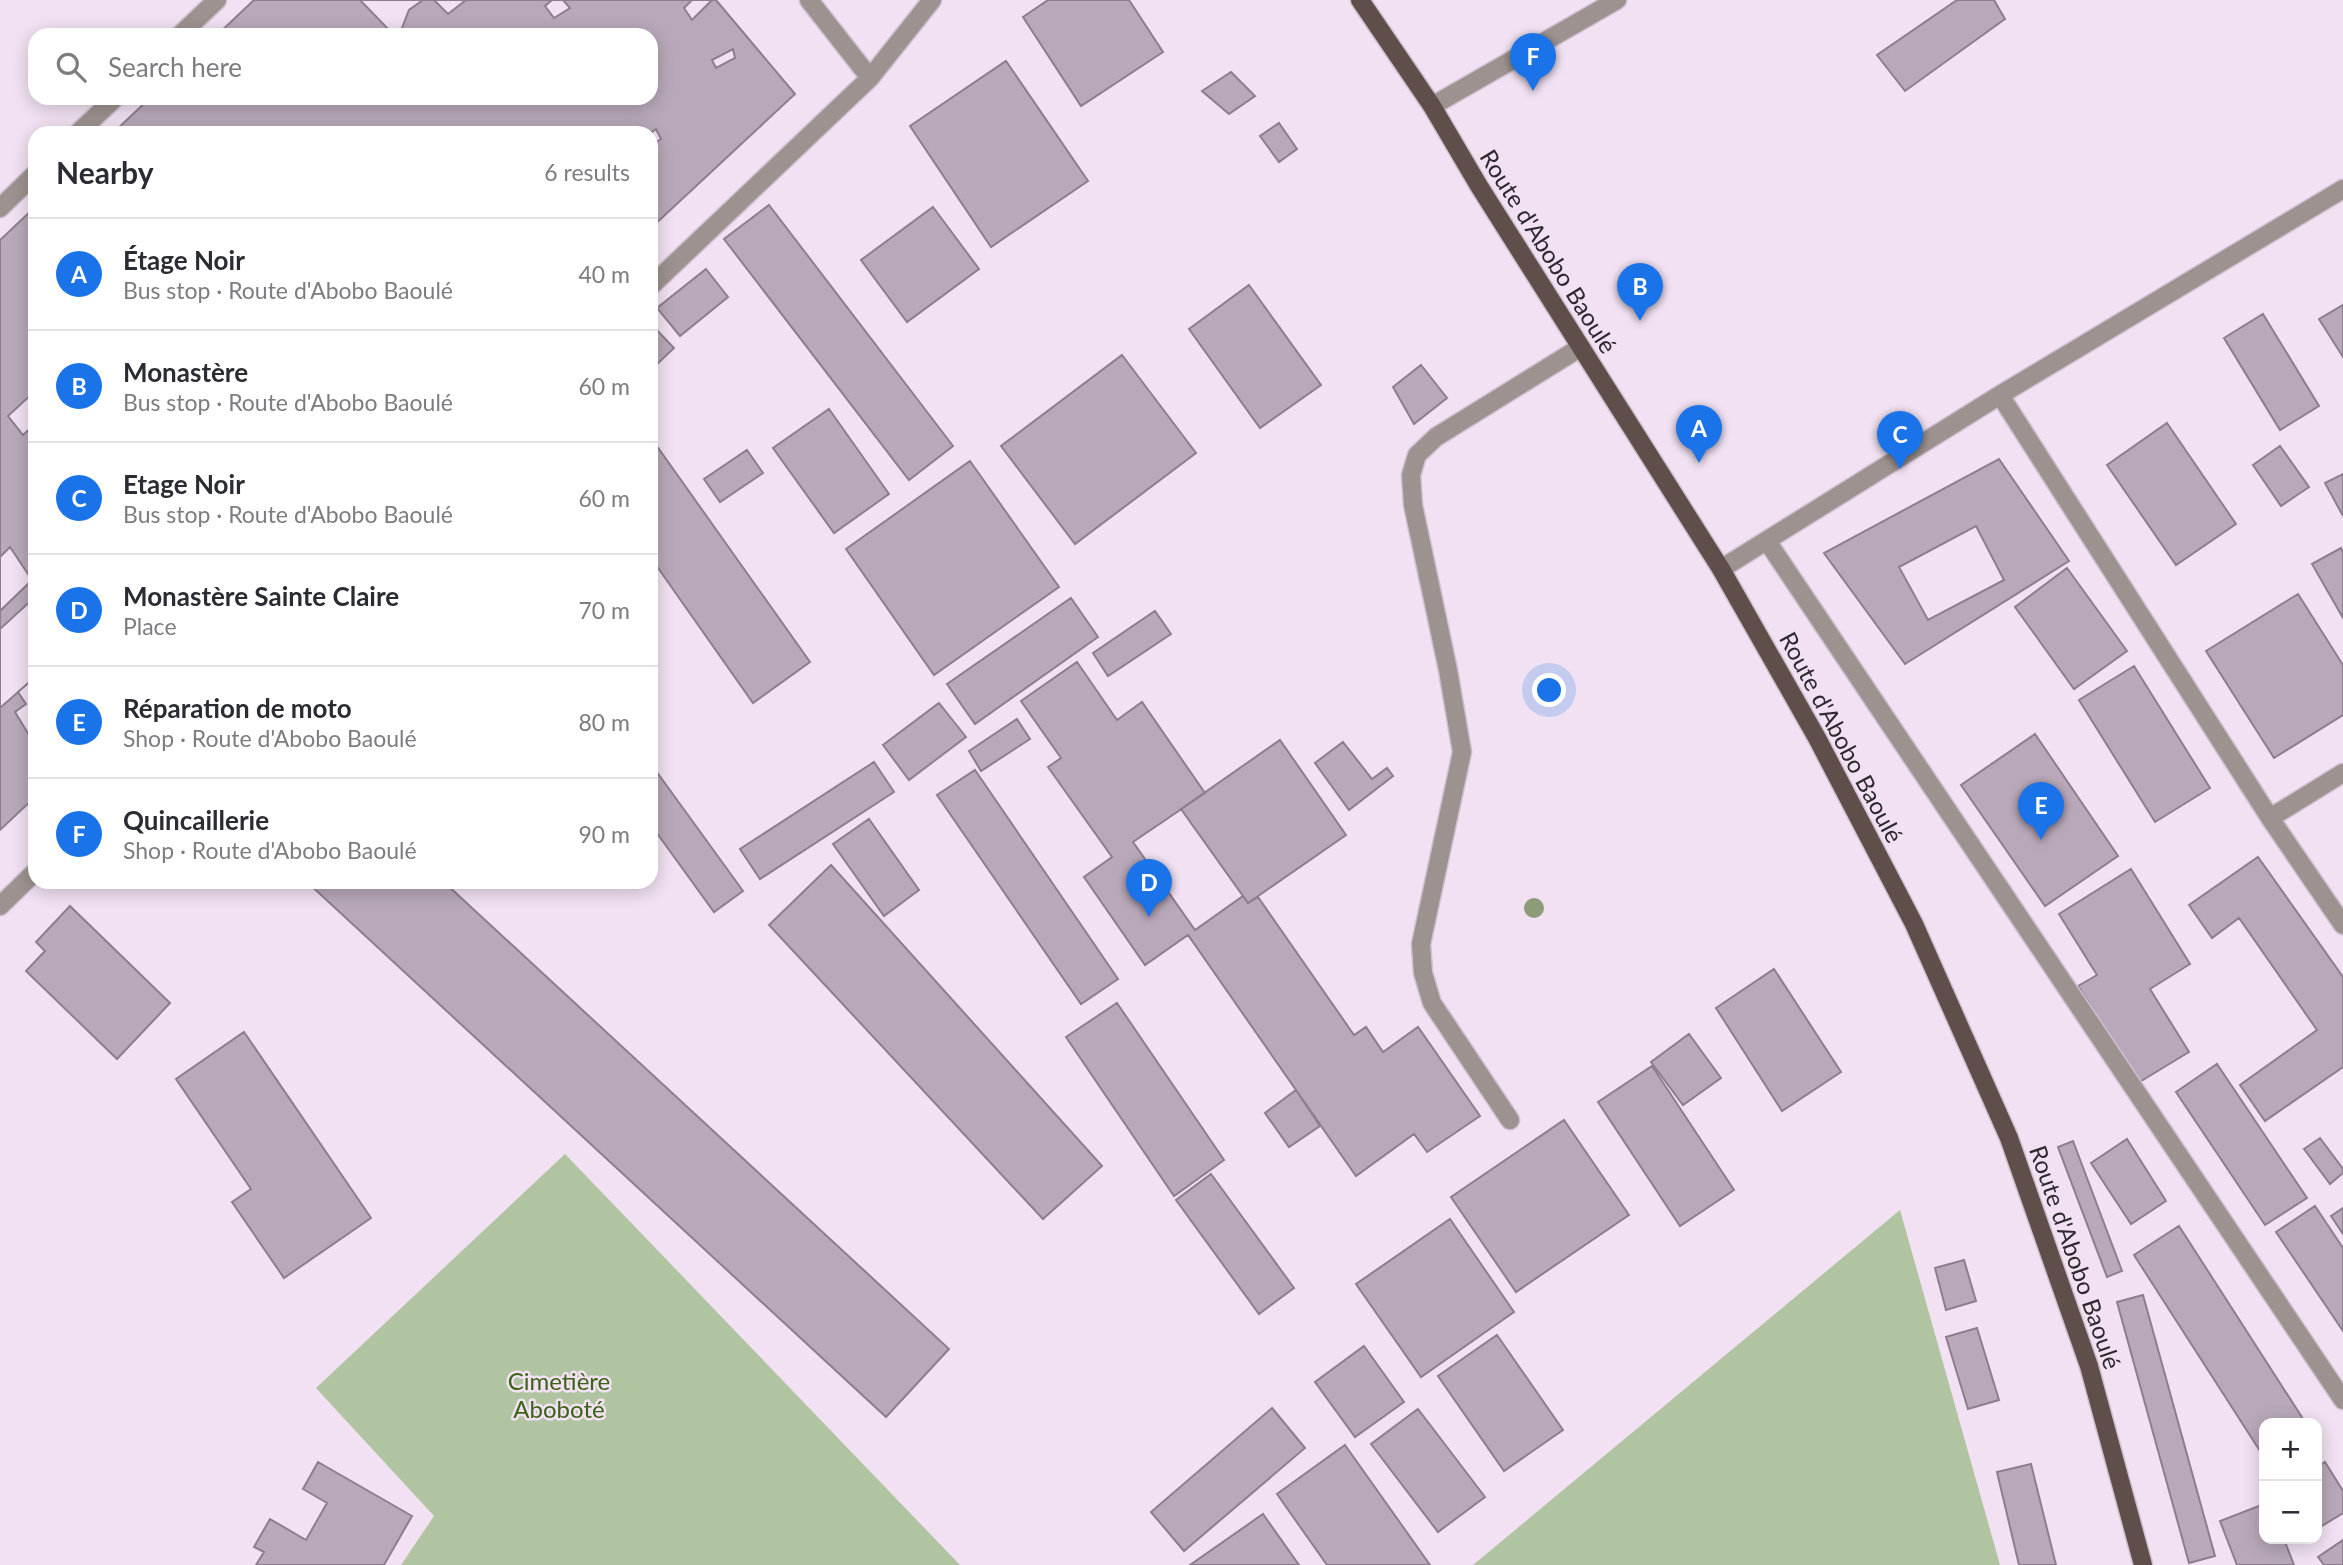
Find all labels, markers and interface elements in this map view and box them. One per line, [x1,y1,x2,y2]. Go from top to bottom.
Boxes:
search box [28,28,658,105]
pin: F [1510,33,1556,91]
icon: search [52,48,90,86]
text: Search here [108,51,242,83]
street label: Route d'Abobo Baoulé [1475,144,1623,358]
text: Nearby [56,154,154,190]
text: 6 results [544,158,630,186]
text: Étage Noir [123,244,245,276]
text: A [71,260,87,288]
text: 40 m [579,260,630,288]
pin: B [1617,263,1663,321]
text: Bus stop · Route d'Abobo Baoulé [123,276,453,304]
text: Monastère [123,356,248,388]
text: B [71,372,87,400]
text: 60 m [579,372,630,400]
text: Bus stop · Route d'Abobo Baoulé [123,388,453,416]
pin: A [1676,405,1722,463]
pin: C [1877,411,1923,469]
text: Etage Noir [123,468,245,500]
text: C [71,484,87,512]
text: 60 m [579,484,630,512]
text: Bus stop · Route d'Abobo Baoulé [123,500,453,528]
text: Monastère Sainte Claire [123,580,399,612]
text: D [70,596,88,624]
text: 70 m [579,596,630,624]
text: Place [123,612,177,640]
street label: Route d'Abobo Baoulé [1774,627,1910,847]
your location [1532,673,1566,707]
text: Réparation de moto [123,692,352,724]
text: E [72,708,86,736]
text: 80 m [579,708,630,736]
text: Shop · Route d'Abobo Baoulé [123,724,417,752]
pin: E [2018,782,2064,840]
text: Quincaillerie [123,804,269,836]
text: F [72,820,86,848]
text: 90 m [579,820,630,848]
text: Shop · Route d'Abobo Baoulé [123,836,417,864]
pin: D [1126,859,1172,917]
street label: Route d'Abobo Baoulé [2024,1141,2128,1373]
park label: Cimetière Aboboté [508,1366,610,1423]
map controls [2259,1418,2322,1544]
button: + [2259,1418,2322,1481]
button: − [2259,1481,2322,1544]

